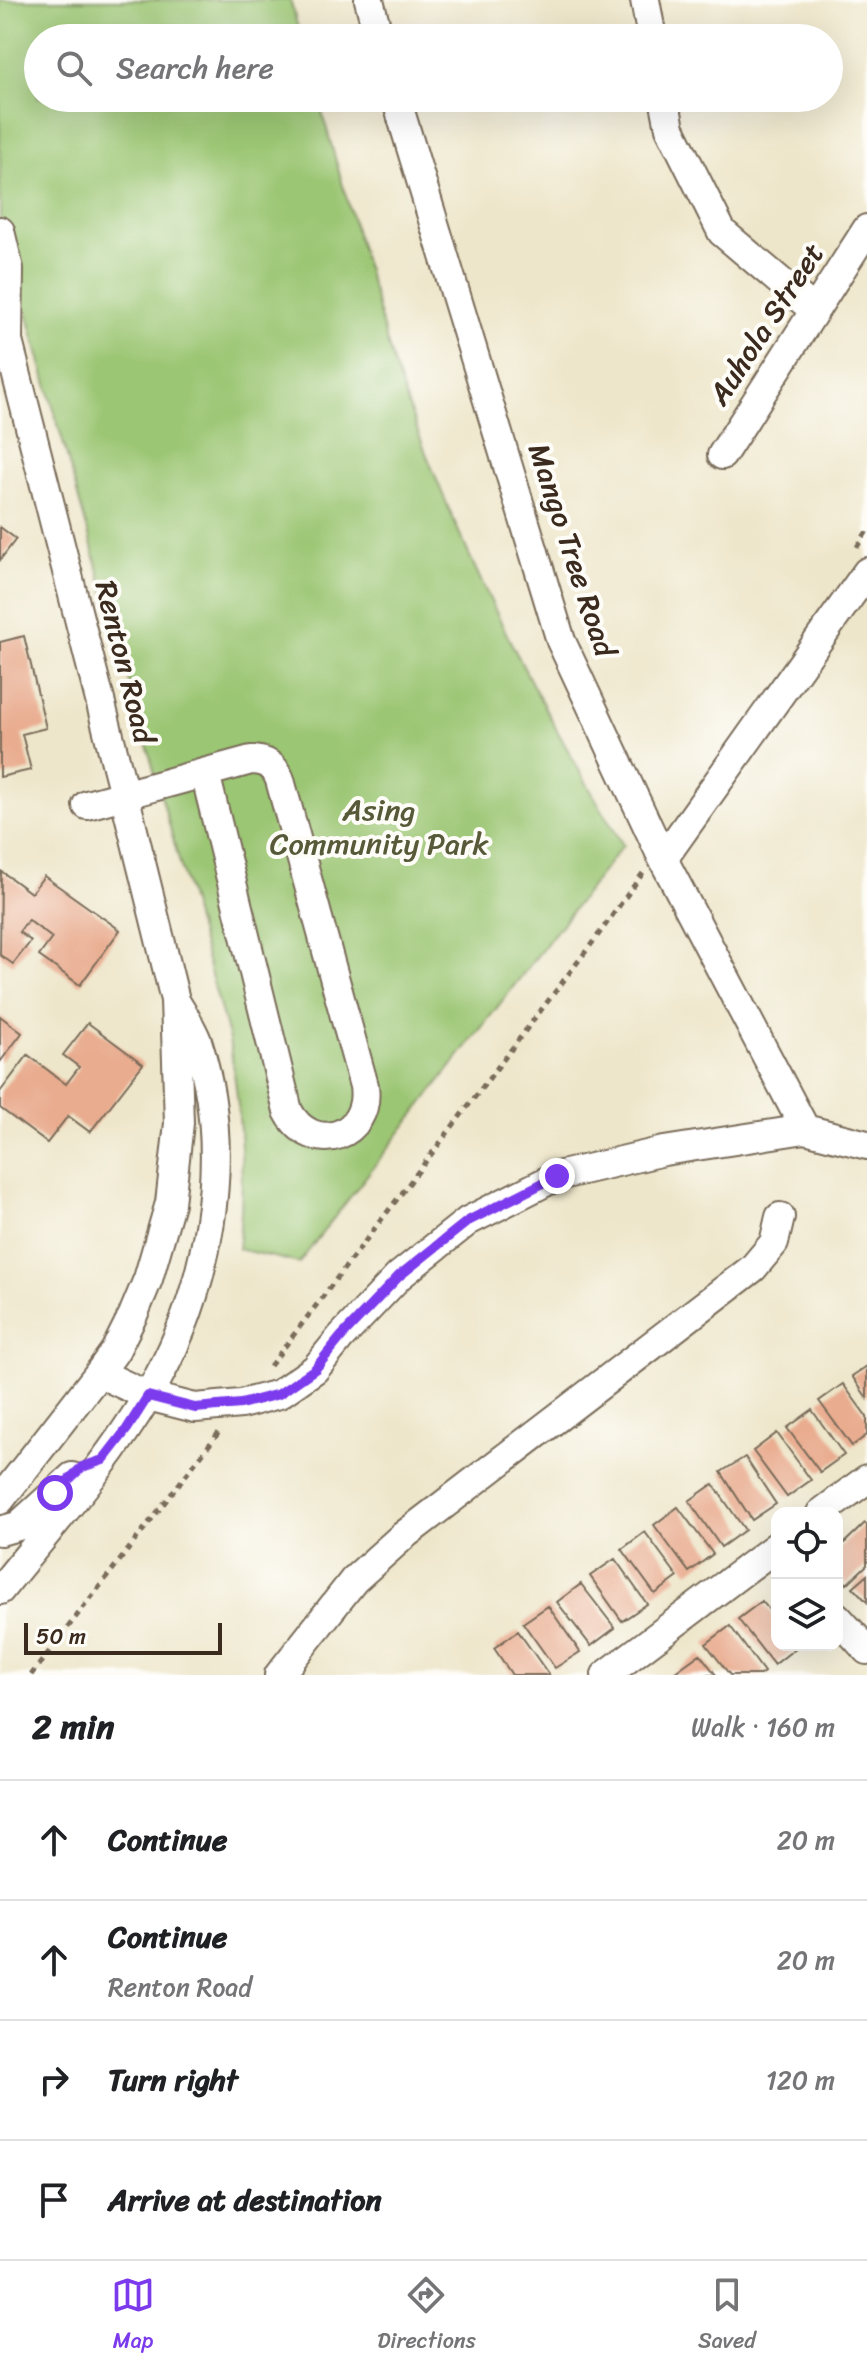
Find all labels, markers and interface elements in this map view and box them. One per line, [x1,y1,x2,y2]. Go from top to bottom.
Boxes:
search box [24,24,843,112]
text: Search here [116,41,274,95]
icon: search [52,46,96,90]
street label: Auhola Street [692,232,839,417]
street label: Mango Tree Road [512,436,633,666]
street label: Renton Road [79,575,172,751]
park label: Asing Community Park [270,783,489,871]
route end [539,1158,575,1194]
route start [37,1475,73,1511]
map controls [771,1507,843,1651]
button: locate [771,1507,843,1579]
button: layers [771,1579,843,1651]
text: 50 m [36,1617,86,1656]
scale bar [24,1619,222,1655]
text: 2 min [32,1697,114,1757]
text: Walk · 160 m [691,1704,835,1750]
text: Continue [108,1813,227,1867]
text: 20 m [777,1817,835,1863]
icon: ahead [32,1818,76,1862]
text: Continue [108,1910,227,1964]
text: 20 m [777,1937,835,1983]
icon: ahead [32,1938,76,1982]
text: Renton Road [108,1964,252,2010]
text: Turn right [108,2053,238,2107]
text: 120 m [766,2057,835,2103]
icon: right [32,2058,76,2102]
text: Arrive at destination [108,2173,382,2227]
icon: arrive [32,2178,76,2222]
tab: Map [111,2273,155,2360]
tab: Directions [377,2273,476,2360]
tab: Saved [698,2273,756,2360]

